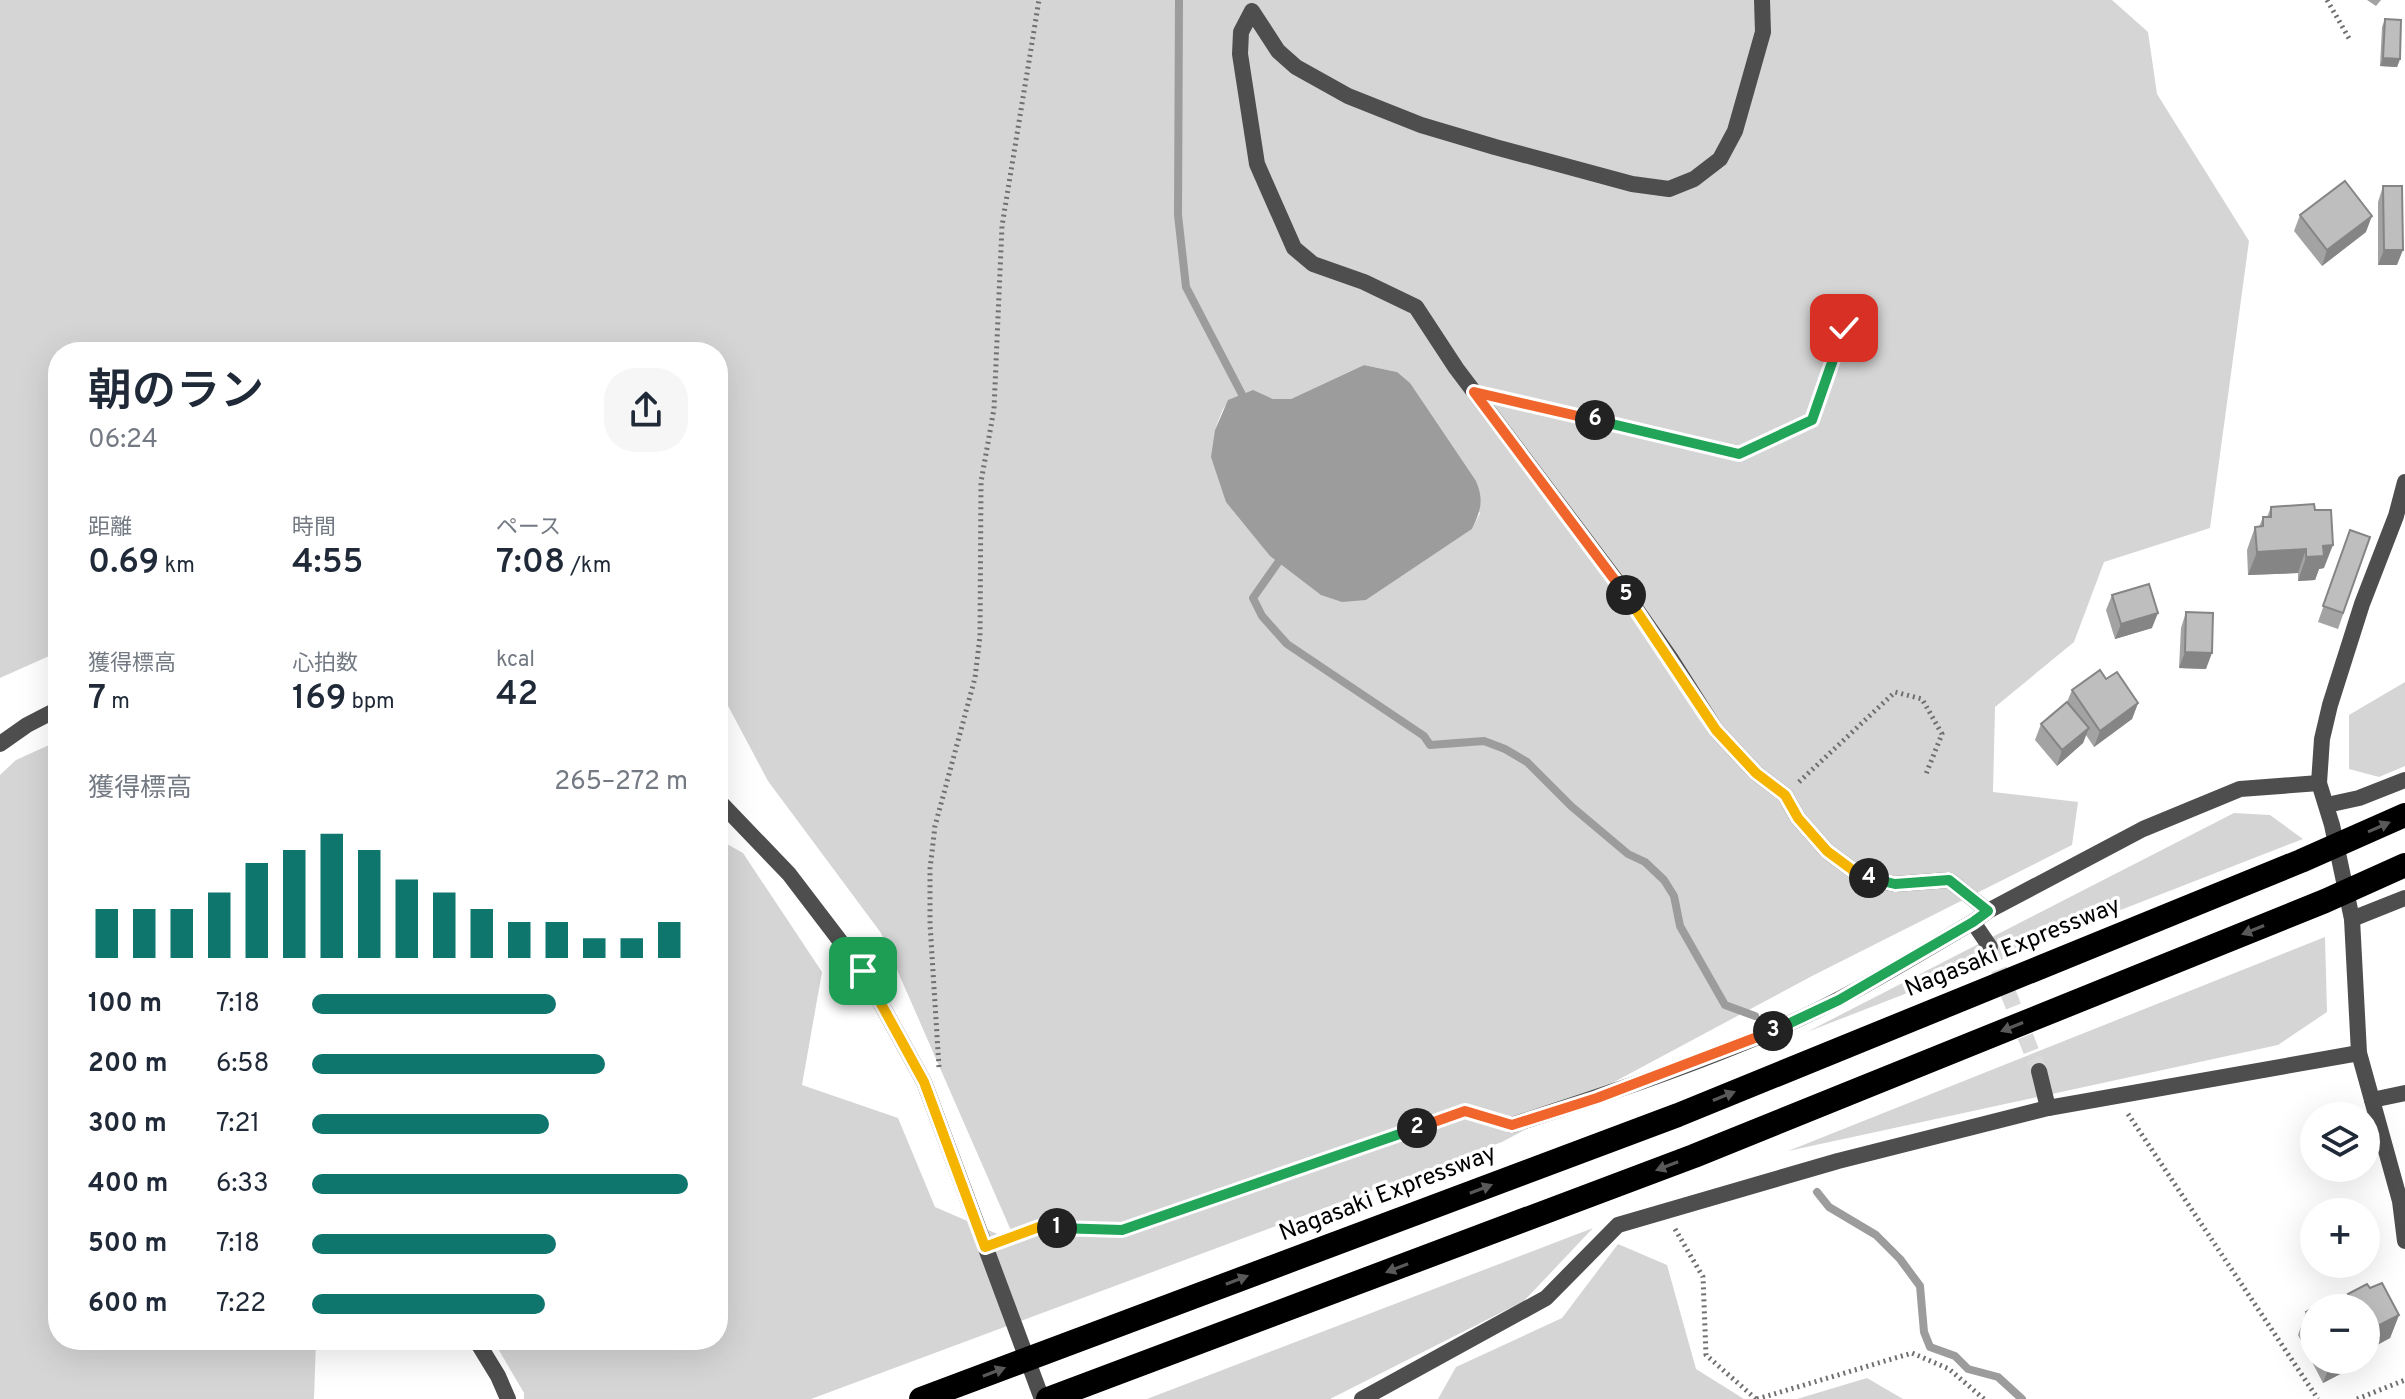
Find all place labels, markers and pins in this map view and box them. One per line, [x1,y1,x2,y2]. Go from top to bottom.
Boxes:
pin [1810,294,1878,362]
pin: 6 [1575,400,1615,440]
pin: 5 [1606,575,1646,615]
pin: 4 [1849,858,1889,898]
pin [829,937,897,1005]
pin: 3 [1753,1011,1793,1051]
pin: 2 [1397,1108,1437,1148]
pin: 1 [1037,1208,1077,1248]

